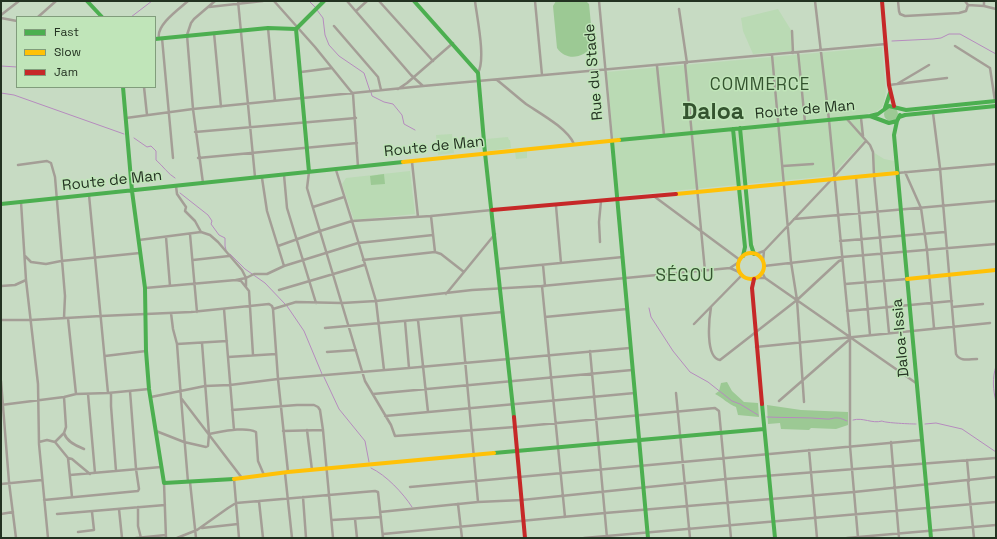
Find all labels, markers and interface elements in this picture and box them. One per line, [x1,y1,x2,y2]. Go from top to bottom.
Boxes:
legend [16,16,156,88]
street label: Rue du Stade [581,23,607,121]
text: Fast [54,24,79,40]
text: Slow [54,44,81,60]
text: Jam [54,64,78,80]
district label: COMMERCE [710,75,810,95]
street label: Route de Man [754,97,856,123]
district label: Daloa [682,99,744,127]
street label: Route de Man [383,133,485,161]
street label: Route de Man [61,167,163,195]
district label: SÉGOU [656,266,714,286]
street label: Daloa-Issia [889,298,913,378]

